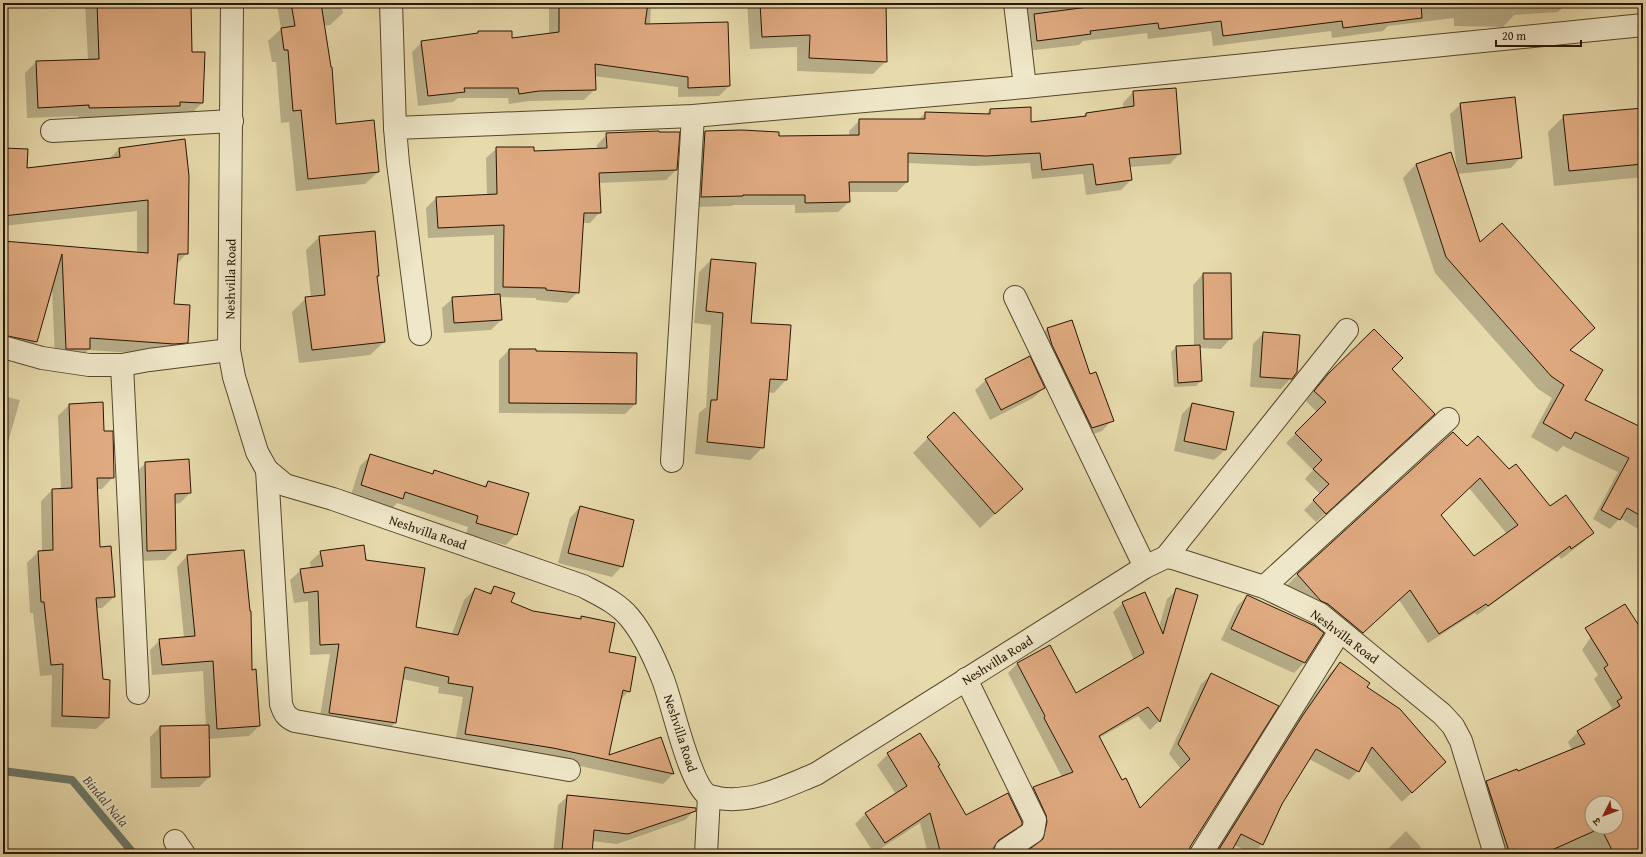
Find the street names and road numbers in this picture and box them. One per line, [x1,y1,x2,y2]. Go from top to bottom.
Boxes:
street label: Neshvilla Road [220,238,241,320]
street label: Neshvilla Road [387,510,469,555]
street label: Neshvilla Road [1307,605,1383,668]
street label: Neshvilla Road [958,631,1037,690]
street label: Neshvilla Road [659,692,702,775]

